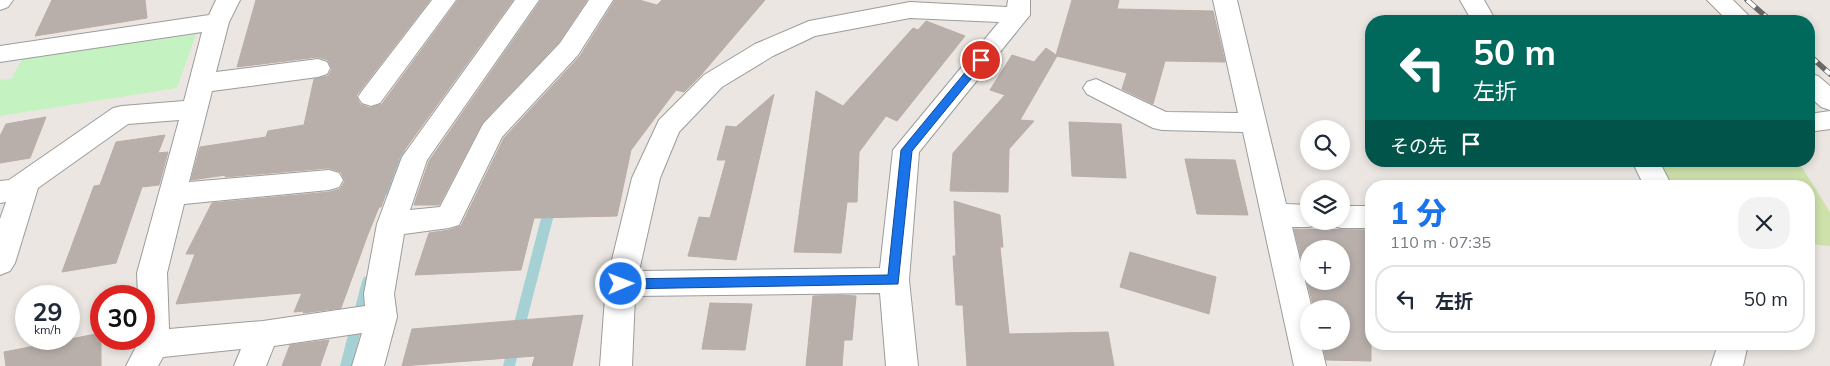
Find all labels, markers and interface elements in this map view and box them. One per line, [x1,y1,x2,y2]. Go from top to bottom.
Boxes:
text: 50 m [1473,30,1556,74]
icon: left [1390,35,1455,100]
pin [960,39,1002,81]
icon: arrive [967,46,995,74]
text: 左折 [1473,77,1517,105]
map controls [1300,120,1350,350]
button: search [1300,120,1350,170]
icon: arrive [1457,130,1485,158]
text: その先 [1390,134,1447,158]
button: layers [1300,180,1350,230]
text: 1 分 [1390,194,1446,232]
button: close [1738,197,1790,249]
text: 110 m · 07:35 [1390,232,1491,252]
button: + [1300,240,1350,290]
position arrow [594,257,646,309]
speed limit sign: 30 [90,285,155,350]
icon: left [1392,285,1420,313]
text: 50 m [1744,287,1788,311]
text: 左折 [1435,289,1473,313]
text: 29 [32,296,63,327]
button: − [1300,300,1350,350]
text: km/h [34,322,61,337]

